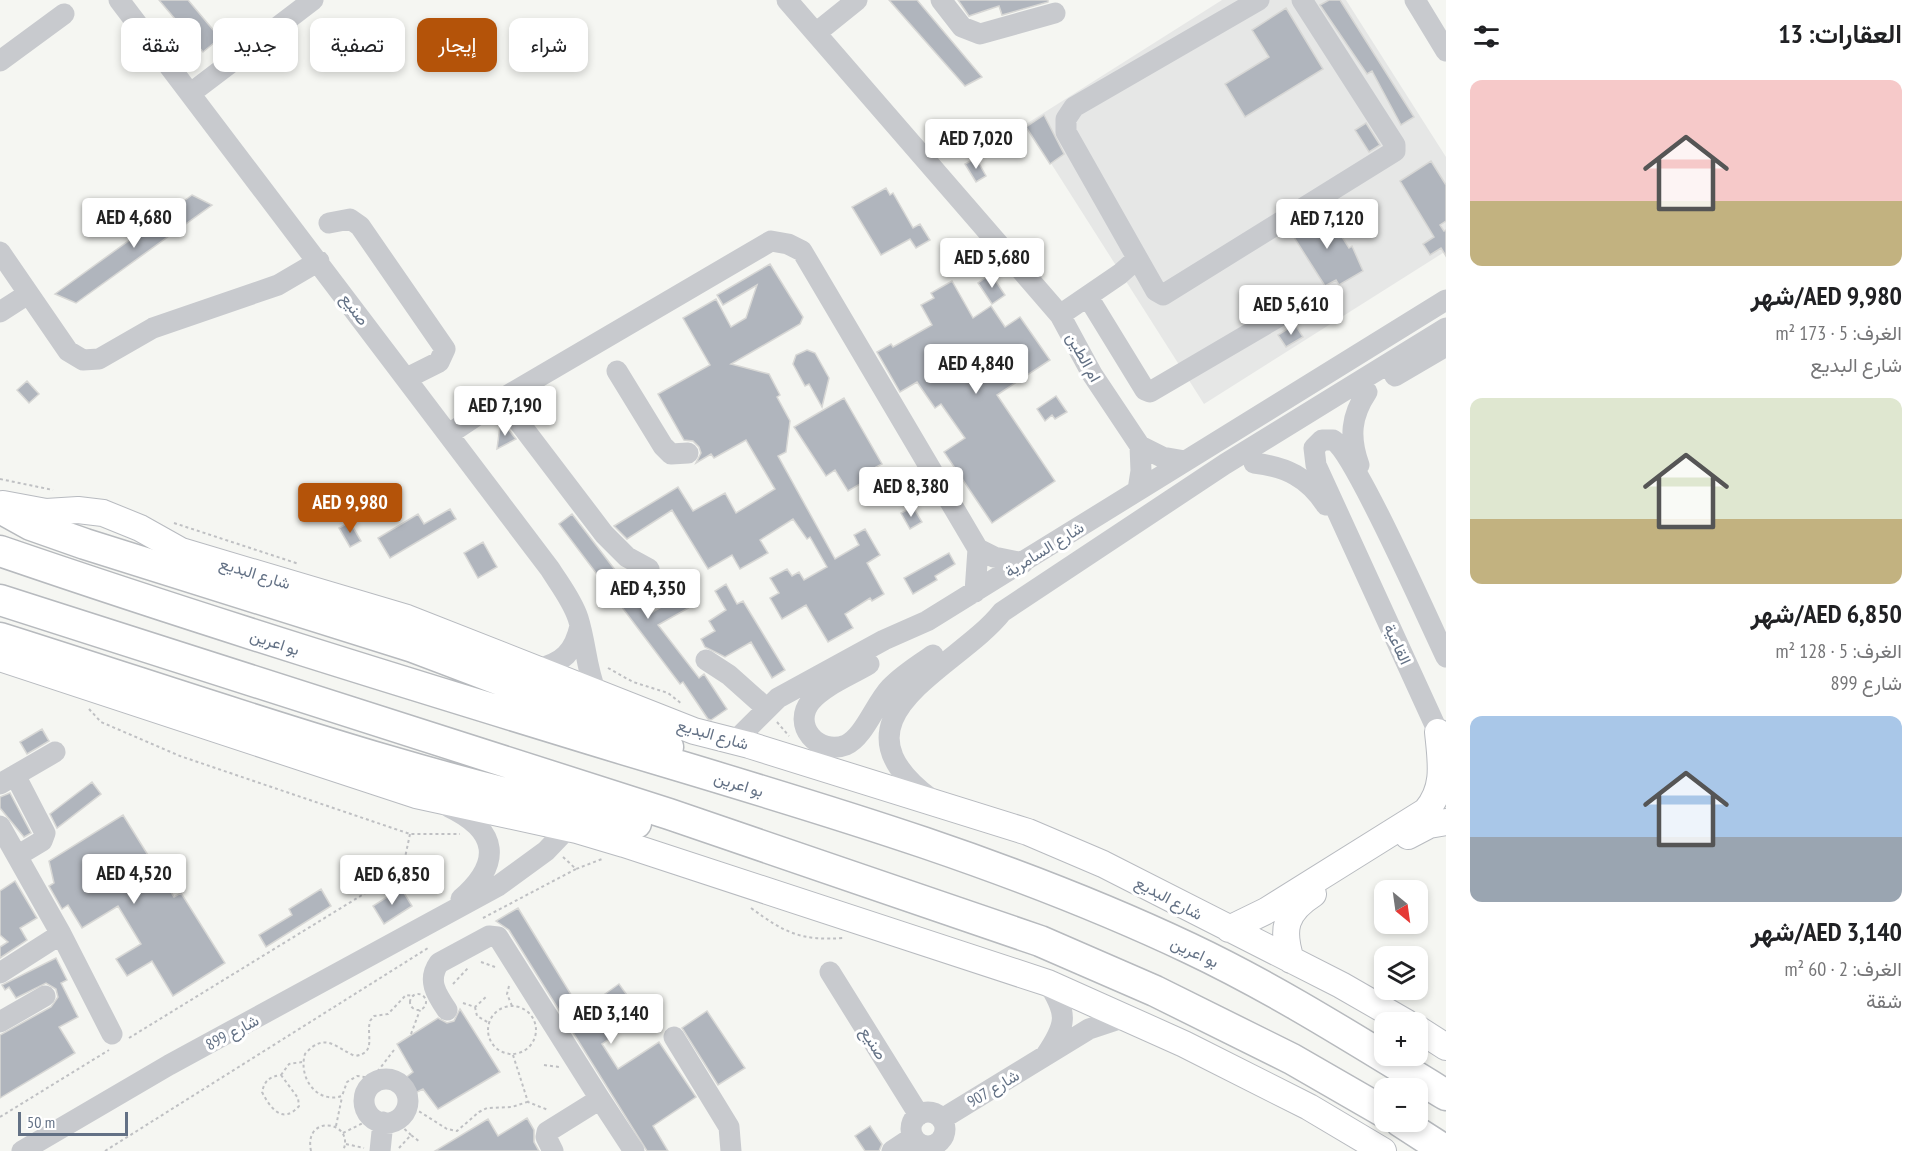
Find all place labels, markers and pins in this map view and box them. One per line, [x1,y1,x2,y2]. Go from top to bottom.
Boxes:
pin: AED 7,020 [907,119,1045,170]
pin: AED 4,680 [65,198,203,249]
pin: AED 7,120 [1258,199,1396,250]
pin: AED 5,680 [923,238,1061,289]
pin: AED 5,610 [1222,285,1360,336]
pin: AED 4,840 [907,344,1045,395]
pin: AED 7,190 [436,386,574,437]
pin: AED 8,380 [842,467,980,518]
pin: AED 9,980 [281,483,419,534]
pin: AED 4,350 [579,569,717,620]
pin: AED 4,520 [65,854,203,905]
pin: AED 6,850 [323,855,461,906]
pin: AED 3,140 [542,994,680,1045]

